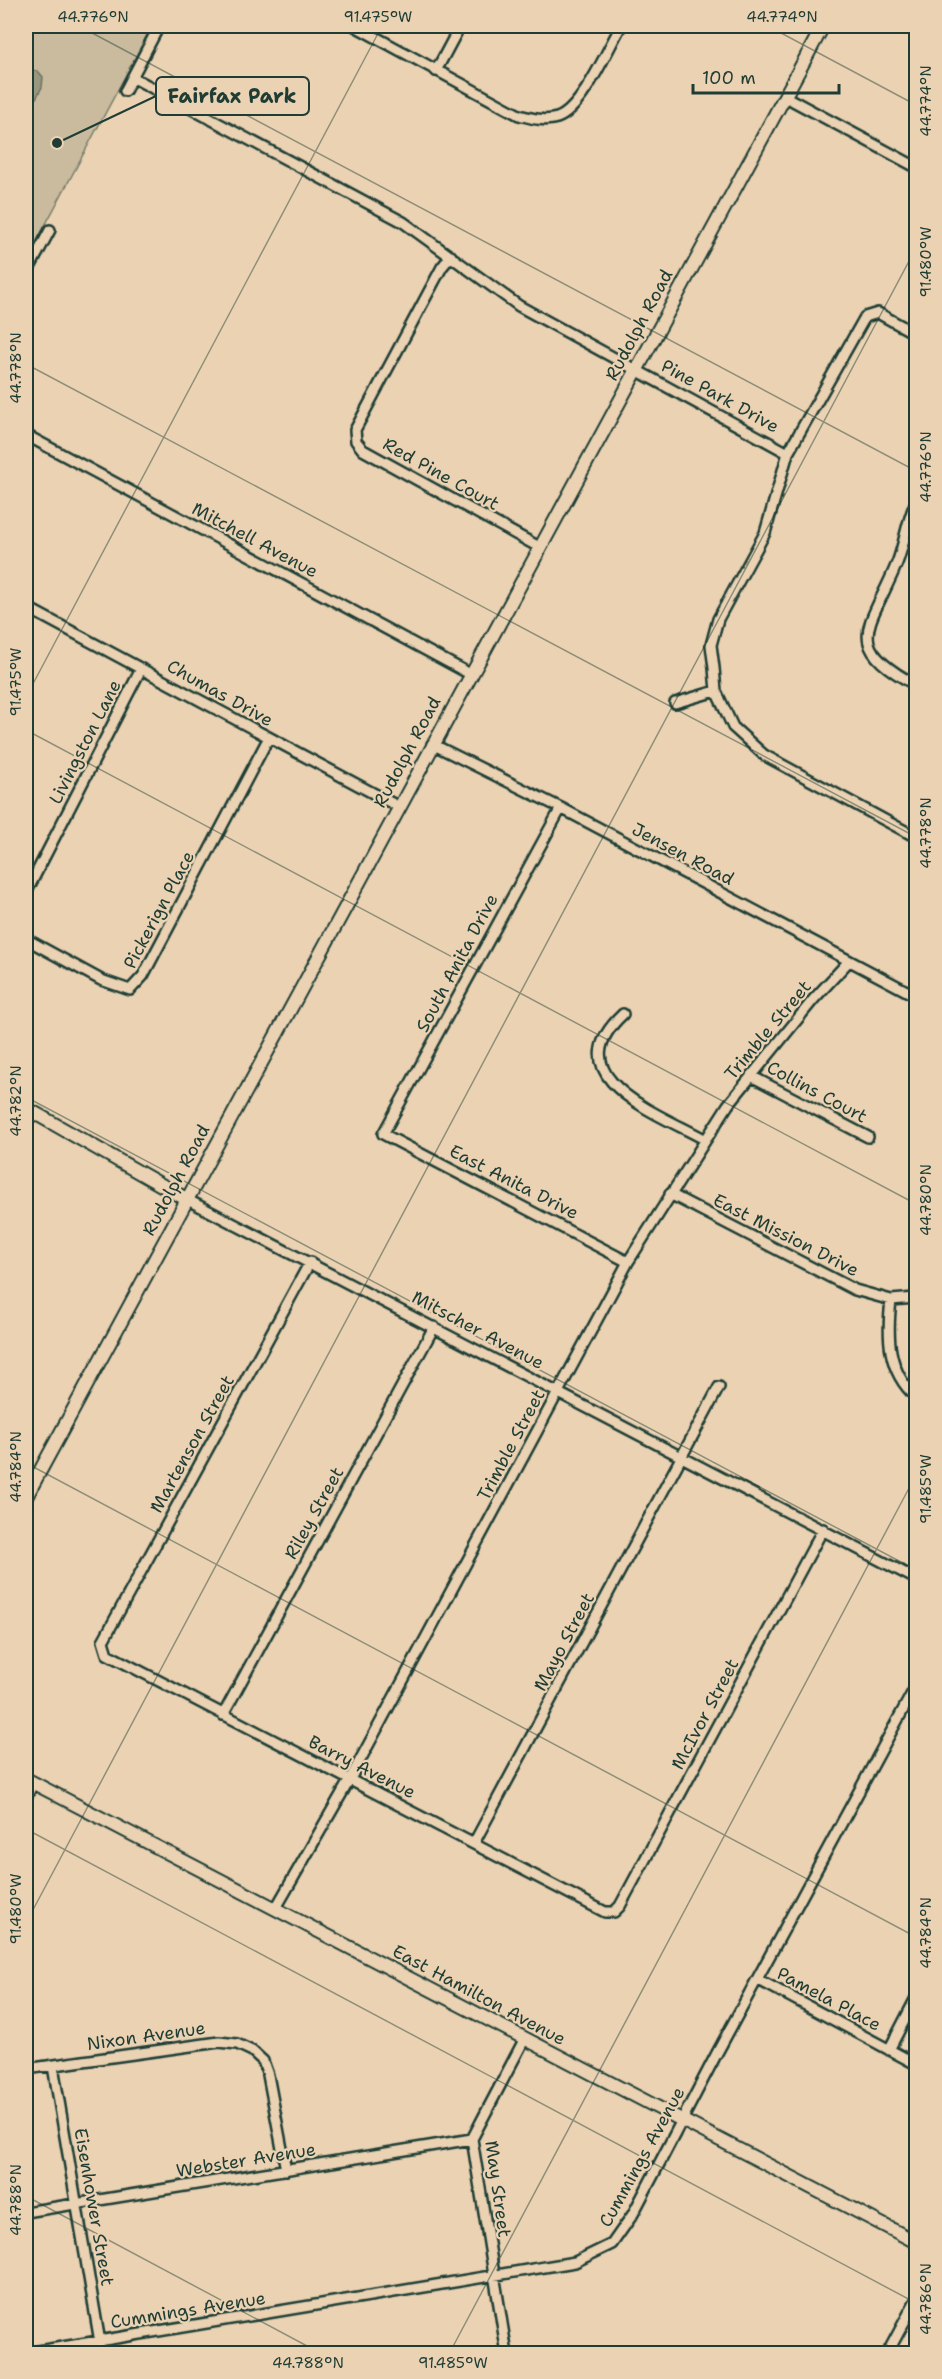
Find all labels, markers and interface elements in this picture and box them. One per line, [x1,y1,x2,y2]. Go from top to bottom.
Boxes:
text: 44.776°N [57,7,129,27]
text: 91.475°W [343,7,413,27]
text: 44.774°N [746,7,818,27]
scale bar [693,57,838,95]
text: 44.774°N [916,65,936,137]
text: 100 m [702,66,756,90]
callout: Fairfax Park [156,77,309,115]
text: Fairfax Park [167,83,297,109]
text: 91.480°W [916,226,936,298]
street label: Rudolph Road [600,265,678,385]
text: 44.778°N [6,332,26,404]
street label: Pine Park Drive [657,354,783,438]
text: 44.776°N [916,431,936,503]
street label: Red Pine Court [379,432,504,516]
street label: Mitchell Avenue [188,497,322,583]
text: 91.475°W [6,647,26,717]
street label: Chumas Drive [163,654,277,732]
street label: Livingston Lane [43,676,127,808]
street label: Rudolph Road [368,692,446,812]
text: 44.778°N [916,797,936,869]
street label: Jensen Road [628,817,738,891]
street label: Pickerign Place [118,847,200,973]
street label: South Anita Drive [410,890,504,1036]
street label: Trimble Street [719,975,817,1085]
street label: Collins Court [763,1055,872,1129]
text: 44.782°N [6,1065,26,1137]
street label: Rudolph Road [137,1120,215,1240]
street label: East Anita Drive [445,1139,583,1225]
text: 44.780°N [916,1164,936,1236]
street label: East Mission Drive [709,1188,863,1282]
street label: Mitscher Avenue [408,1285,548,1375]
street label: Martenson Street [144,1371,240,1517]
street label: Trimble Street [472,1385,550,1505]
text: 44.784°N [6,1431,26,1503]
text: 91.485°W [916,1454,936,1524]
street label: Riley Street [279,1462,349,1563]
street label: Mayo Street [528,1588,600,1695]
street label: McIvor Street [666,1654,744,1774]
street label: Barry Avenue [304,1730,420,1804]
text: 91.480°W [6,1873,26,1945]
text: 44.784°N [916,1897,936,1969]
street label: East Hamilton Avenue [388,1939,570,2051]
street label: Pamela Place [773,1961,885,2037]
street label: Nixon Avenue [85,2016,207,2056]
street label: Cummings Avenue [593,2083,691,2231]
street label: Eisenhower Street [68,2126,120,2288]
street label: Webster Avenue [175,2137,317,2183]
street label: May Street [479,2139,517,2239]
text: 44.788°N [6,2164,26,2236]
text: 44.786°N [916,2263,936,2335]
street label: Cummings Avenue [109,2286,267,2334]
text: 44.788°N [272,2353,344,2373]
text: 91.485°W [418,2353,488,2373]

